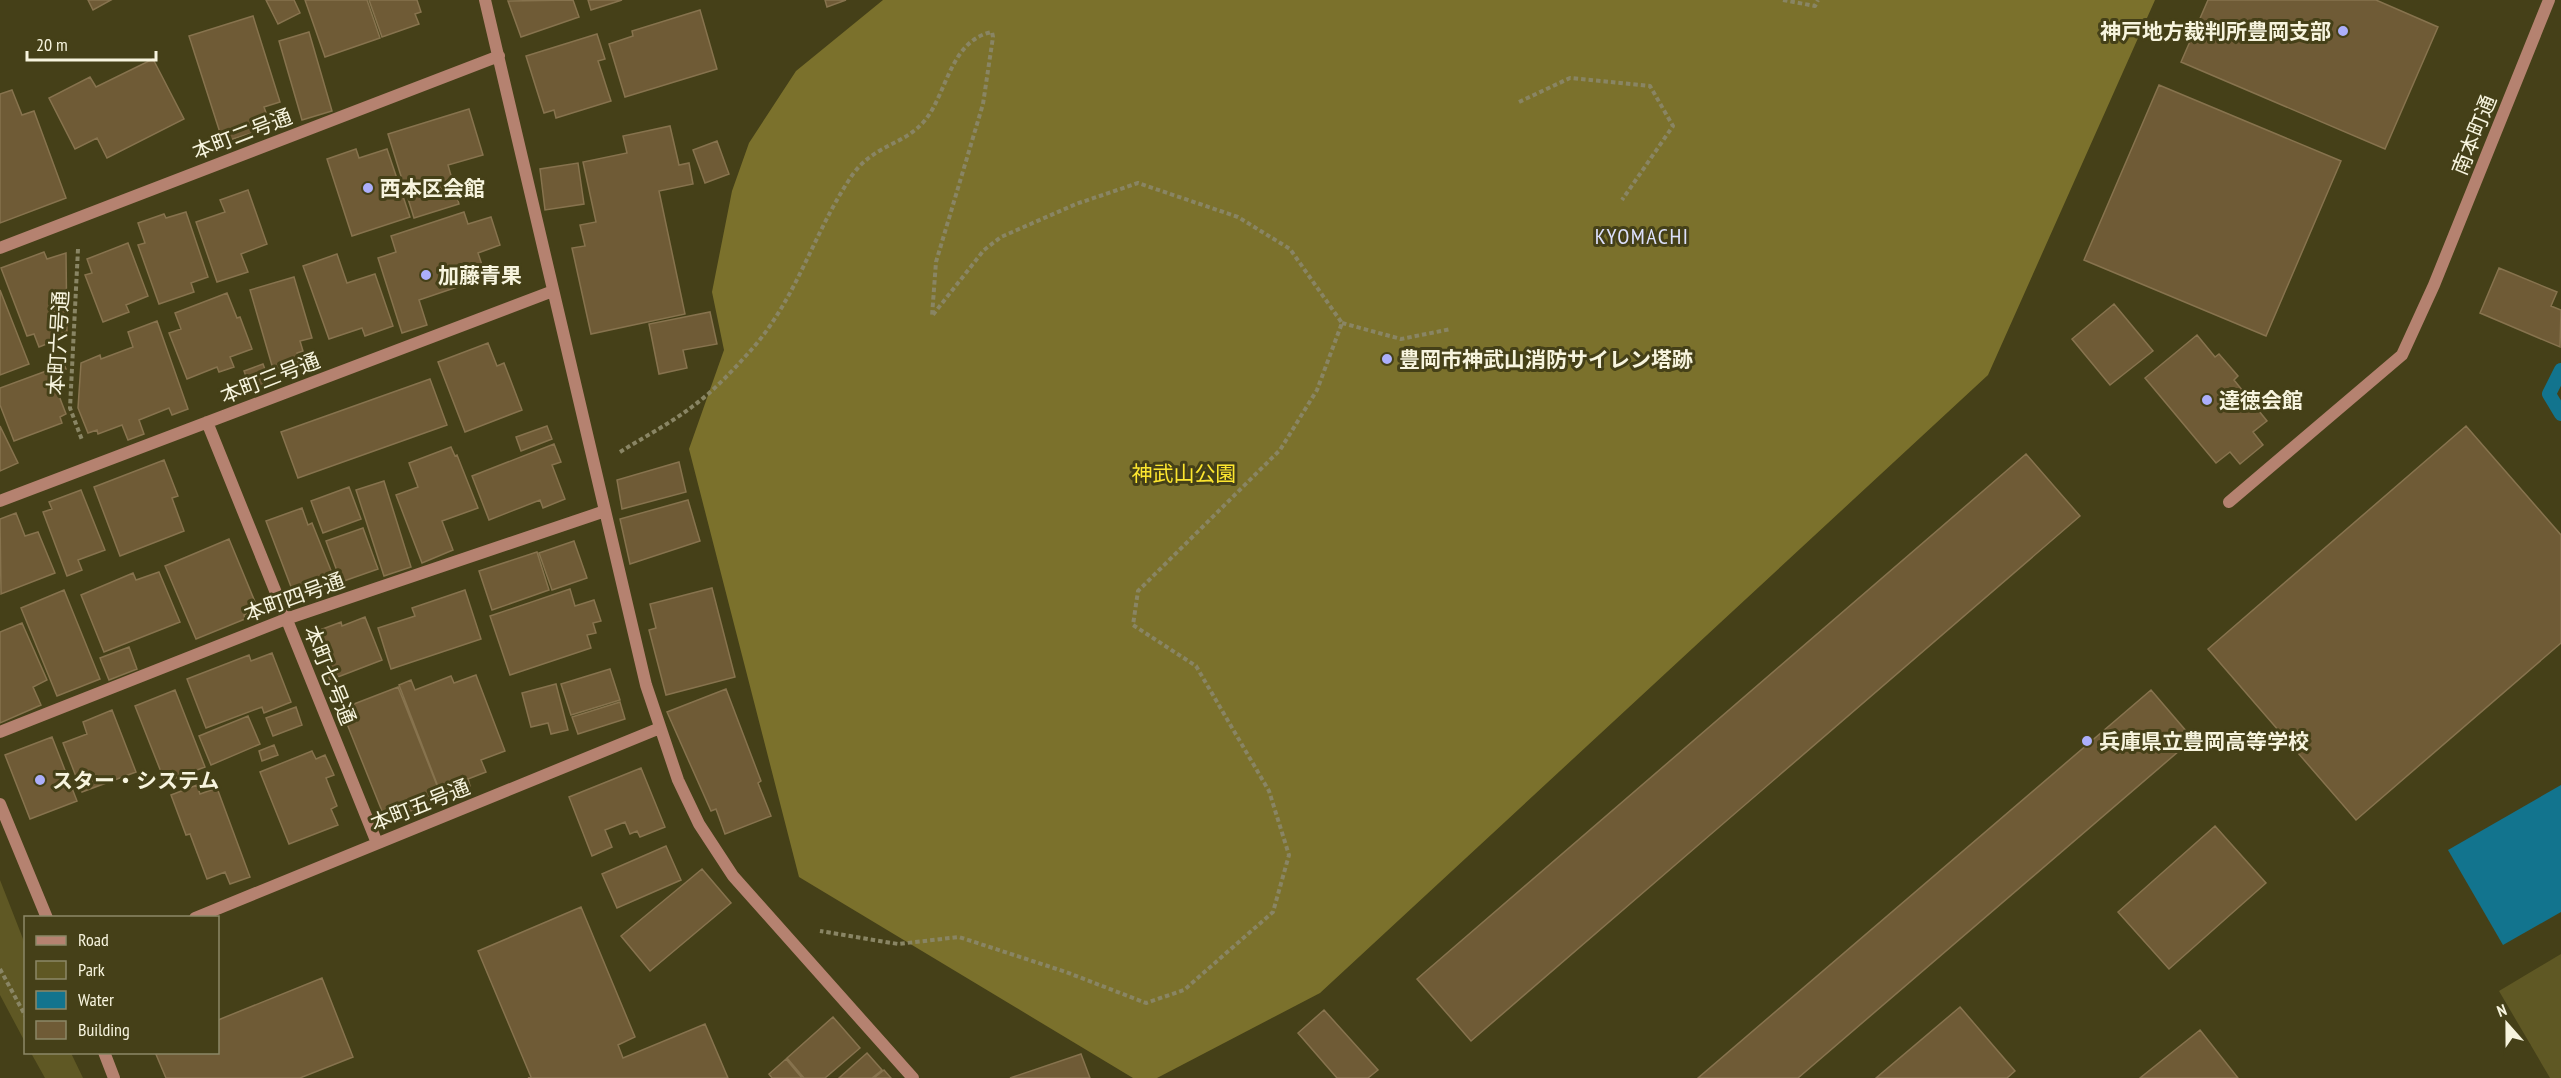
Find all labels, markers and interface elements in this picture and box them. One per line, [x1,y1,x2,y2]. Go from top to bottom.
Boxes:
place label: 神戸地方裁判所豊岡支部 [2100,18,2331,45]
scale bar [27,24,156,62]
marker: 神戸地方裁判所豊岡支部 [2336,24,2350,38]
text: 20 m [36,33,68,56]
street label: 南本町通 [2446,91,2502,179]
street label: 本町二号通 [188,103,296,165]
place label: 西本区会館 [380,175,485,202]
marker: 西本区会館 [361,181,375,195]
district label: KYOMACHI [1595,222,1689,250]
place label: 加藤青果 [438,262,522,289]
marker: 加藤青果 [419,268,433,282]
street label: 本町六号通 [42,290,74,396]
place label: 豊岡市神武山消防サイレン塔跡 [1399,346,1693,373]
street label: 本町三号通 [216,347,324,409]
marker: 豊岡市神武山消防サイレン塔跡 [1380,352,1394,366]
place label: 達徳会館 [2219,387,2303,414]
marker: 達徳会館 [2200,393,2214,407]
park label: 神武山公園 [1132,460,1237,487]
street label: 本町四号通 [240,566,348,628]
street label: 本町七号通 [298,621,362,729]
place label: 兵庫県立豊岡高等学校 [2099,728,2309,755]
marker: 兵庫県立豊岡高等学校 [2080,734,2094,748]
place label: スター・システム [52,767,219,794]
marker: スター・システム [33,773,47,787]
street label: 本町五号通 [366,773,474,837]
legend [24,916,219,1054]
text: Road [78,928,109,951]
text: Park [78,958,105,981]
text: Water [78,988,114,1011]
north arrow [2477,994,2537,1054]
text: N [2494,999,2509,1021]
text: Building [78,1018,130,1041]

